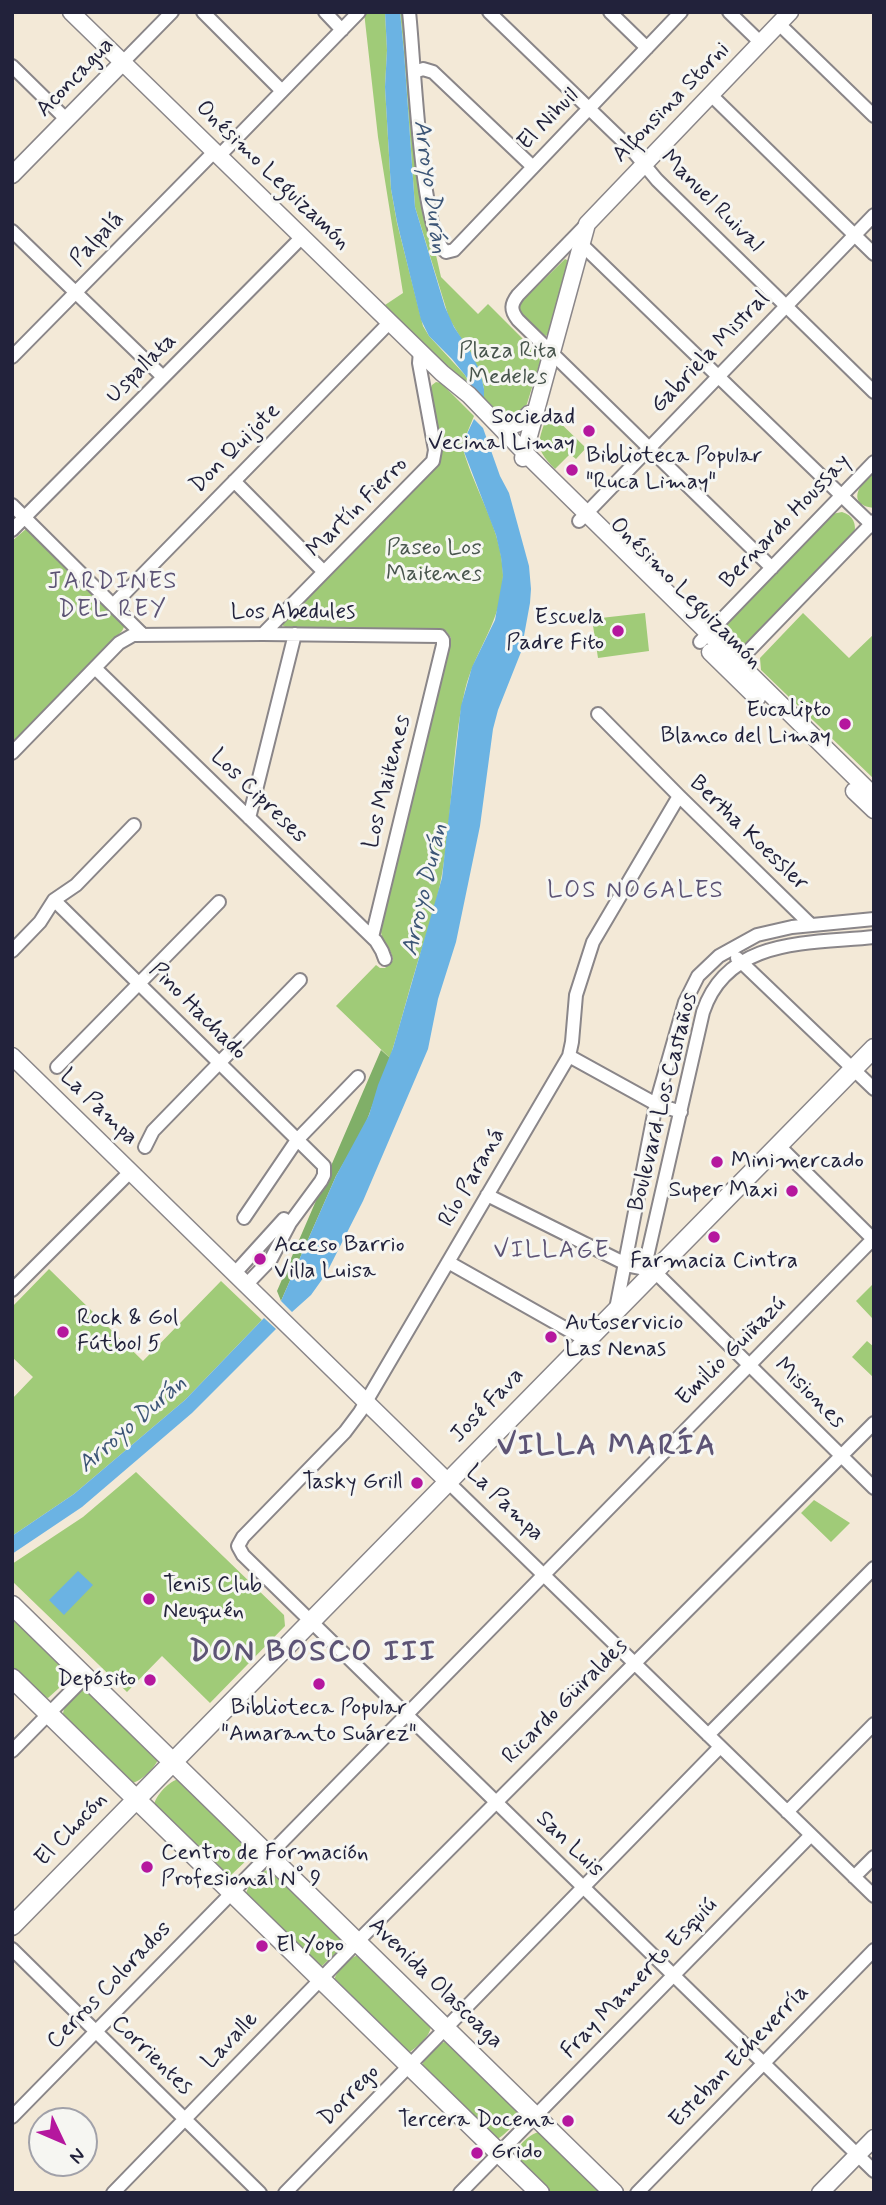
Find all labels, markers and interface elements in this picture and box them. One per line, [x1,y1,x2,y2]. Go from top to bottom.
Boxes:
street label: Aconcagua [31,32,121,124]
street label: Alfonsina Storni [607,37,737,169]
street label: El Nihuil [513,83,585,157]
street label: Onésimo Leguizamón [189,95,355,257]
water label: Arroyo Durán [405,118,453,256]
street label: Manuel Ruival [654,145,768,259]
street label: Palpalá [65,207,131,273]
street label: Gabriela Mistral [646,286,776,420]
street label: Uspallata [101,328,183,410]
park label: Plaza Rita Medeles [459,338,557,392]
street label: Don Quijote [185,398,287,500]
place label: Sociedad Vecinal Limay [428,404,575,458]
marker: Sociedad Vecinal Limay [581,423,597,439]
place label: Biblioteca Popular "Ruca Limay" [586,443,762,497]
street label: Bernardo Houssay [715,449,857,595]
street label: Martín Fierro [302,452,414,564]
marker: Biblioteca Popular "Ruca Limay" [564,462,580,478]
street label: Onésimo Leguizamón [603,512,767,676]
park label: Paseo Los Maitenes [386,535,482,589]
district label: JARDINES DEL REY [48,569,178,625]
street label: Los Abedules [231,599,355,627]
place label: Escuela Padre Fito [506,604,604,658]
marker: Escuela Padre Fito [610,623,626,639]
place label: Eucalipto Blanco del Limay [660,697,831,751]
street label: Los Maitenes [358,713,418,851]
marker: Eucalipto Blanco del Limay [837,716,853,732]
street label: Los Cipreses [204,744,312,850]
street label: Bertha Koessler [683,770,813,898]
water label: Arroyo Durán [397,821,455,959]
district label: LOS NOGALES [549,878,723,906]
street label: Pino Hachado [142,957,252,1067]
street label: Boulevard Los Castaños [623,990,705,1214]
street label: La Pampa [53,1064,143,1152]
street label: Río Paraná [434,1124,512,1232]
place label: Minimercado [731,1148,864,1176]
marker: Minimercado [709,1154,725,1170]
place label: Super Maxi [668,1177,778,1205]
marker: Super Maxi [784,1183,800,1199]
marker: Farmacia Cintra [706,1229,722,1245]
place label: Acceso Barrio Villa Luisa [274,1232,405,1286]
district label: VILLAGE [496,1238,608,1266]
place label: Farmacia Cintra [630,1248,798,1276]
marker: Acceso Barrio Villa Luisa [252,1251,268,1267]
street label: Emilio Guiñazú [671,1291,793,1413]
place label: Rock & Gol Fútbol 5 [77,1305,178,1359]
place label: Autoservicio Las Nenas [565,1310,683,1364]
marker: Rock & Gol Fútbol 5 [55,1324,71,1340]
marker: Autoservicio Las Nenas [543,1329,559,1345]
street label: Misiones [768,1353,850,1435]
street label: José Fava [445,1362,531,1450]
water label: Arroyo Durán [73,1370,193,1480]
district label: VILLA MARÍA [501,1430,713,1466]
street label: La Pampa [459,1460,549,1548]
place label: Tasky Grill [302,1469,403,1497]
marker: Tasky Grill [409,1475,425,1491]
place label: Tenis Club Neuquén [163,1572,262,1626]
marker: Tenis Club Neuquén [141,1591,157,1607]
street label: Ricardo Güiraldes [497,1633,635,1771]
district label: DON BOSCO III [195,1636,431,1672]
place label: Depósito [57,1666,136,1694]
marker: Depósito [142,1672,158,1688]
marker: Biblioteca Popular "Amaranto Suárez" [311,1676,327,1692]
place label: Biblioteca Popular "Amaranto Suárez" [221,1695,417,1749]
street label: El Chocón [30,1787,114,1873]
street label: San Luis [529,1806,609,1884]
place label: Centro de Formación Profesional N° 9 [161,1840,369,1894]
marker: Centro de Formación Profesional N° 9 [139,1859,155,1875]
street label: Fray Mamerto Esquiú [556,1893,724,2065]
street label: Avenida Olascoaga [362,1913,508,2055]
street label: Cerros Colorados [42,1916,178,2056]
place label: El Yopo [276,1932,344,1960]
marker: El Yopo [254,1938,270,1954]
street label: Esteban Echeverría [664,1979,816,2135]
street label: Lavalle [197,2006,265,2076]
street label: Corrientes [104,2010,198,2102]
street label: Dorrego [314,2059,386,2133]
north arrow [28,2107,98,2177]
place label: Tercera Docena [398,2107,554,2135]
marker: Tercera Docena [560,2113,576,2129]
place label: Grido [491,2139,542,2167]
text: N [64,2142,90,2169]
marker: Grido [469,2145,485,2161]

